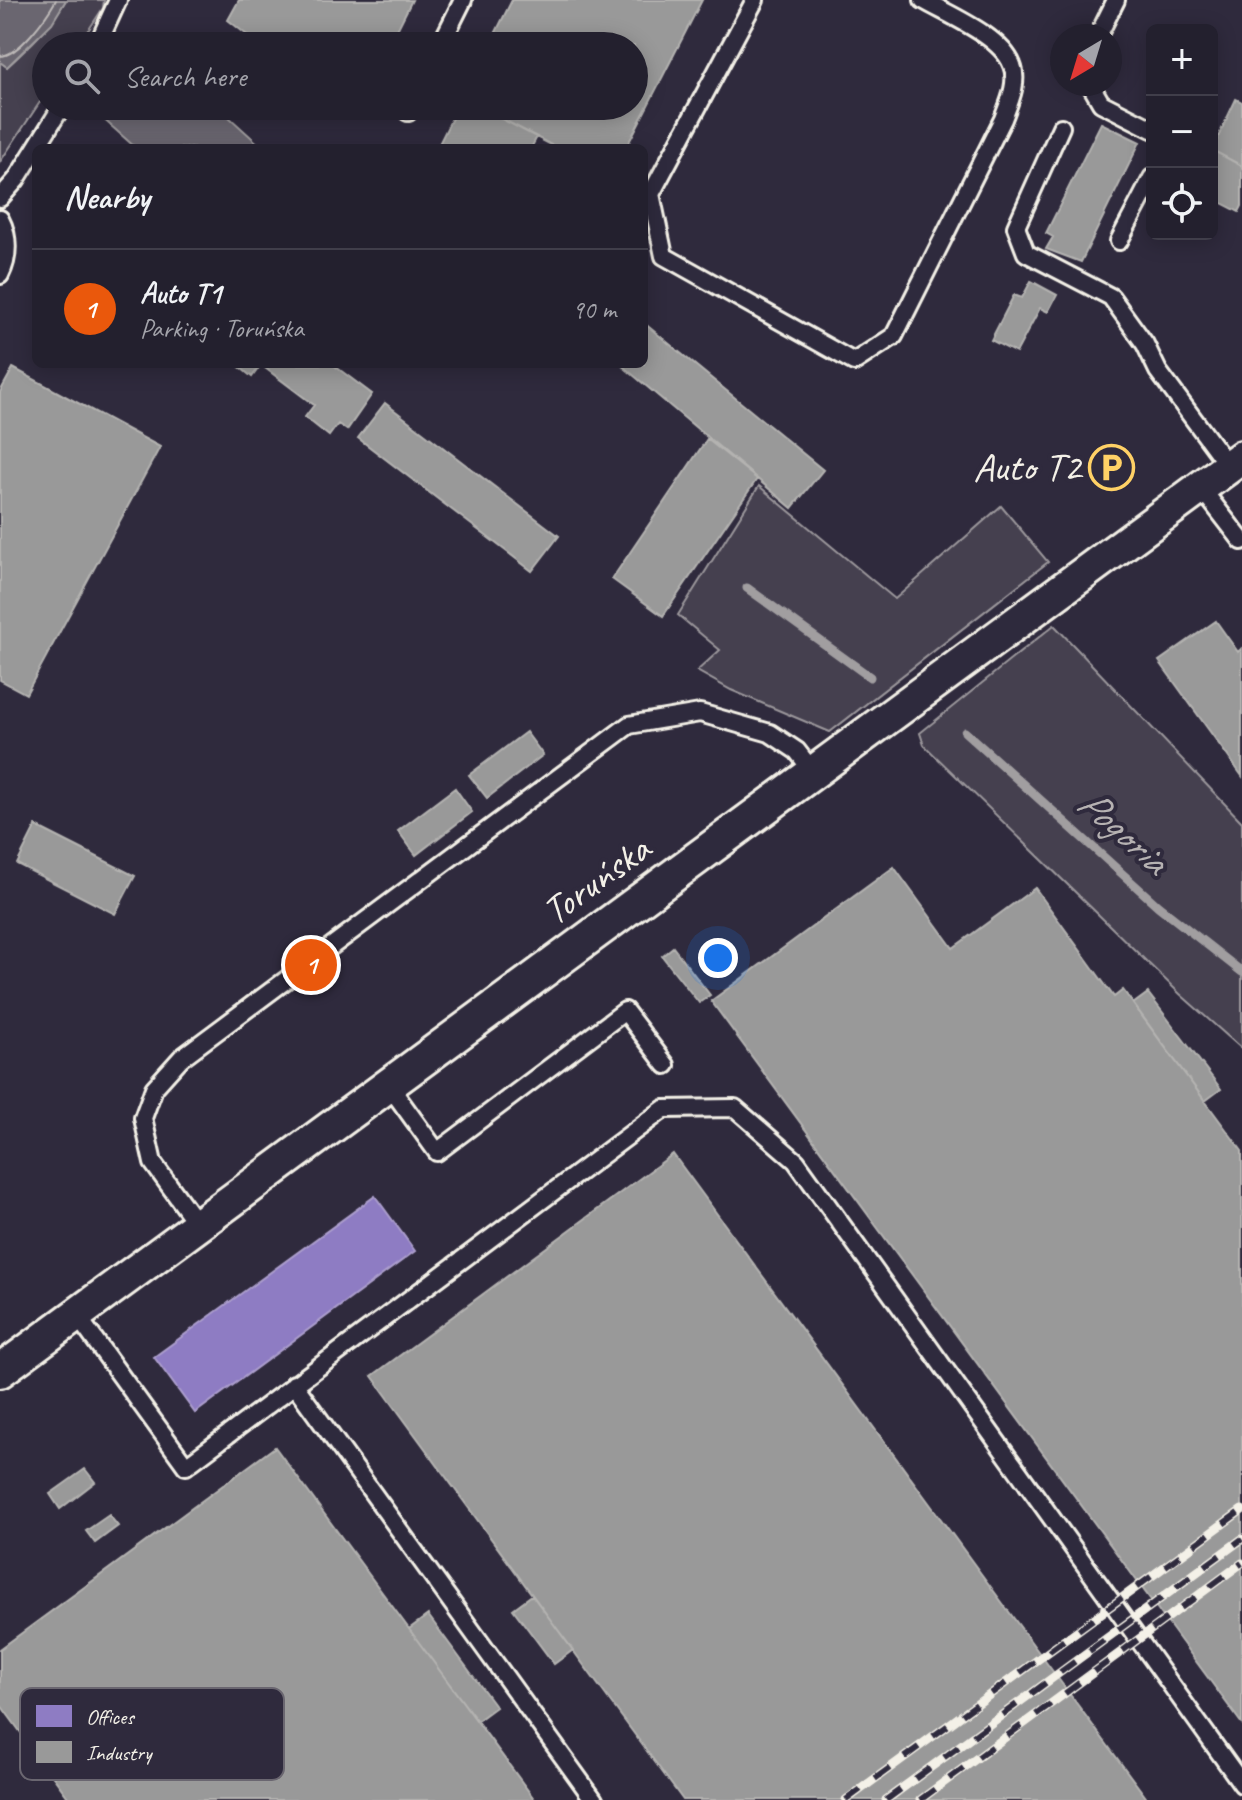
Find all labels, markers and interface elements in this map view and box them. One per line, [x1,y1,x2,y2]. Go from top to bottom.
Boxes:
north arrow [1050,24,1122,96]
map controls [1146,24,1218,240]
button: + [1146,24,1218,96]
search box [32,32,648,120]
icon: search [60,54,104,98]
text: Search here [124,57,246,95]
button: − [1146,96,1218,168]
button: locate [1146,168,1218,240]
text: Nearby [64,175,150,218]
text: Auto T1 [140,274,221,312]
text: 1 [84,293,96,326]
text: 90 m [572,293,616,326]
text: Parking · Toruńska [140,312,304,345]
place label: Auto T2 [973,442,1084,492]
parking icon: Auto T2 [1088,443,1136,491]
water label: Pogoria [1067,776,1182,888]
street label: Toruńska [532,823,662,936]
pin: 1 [285,935,337,995]
your location [698,938,738,978]
legend [20,1688,284,1780]
text: Offices [86,1703,135,1731]
text: Industry [86,1739,154,1767]

